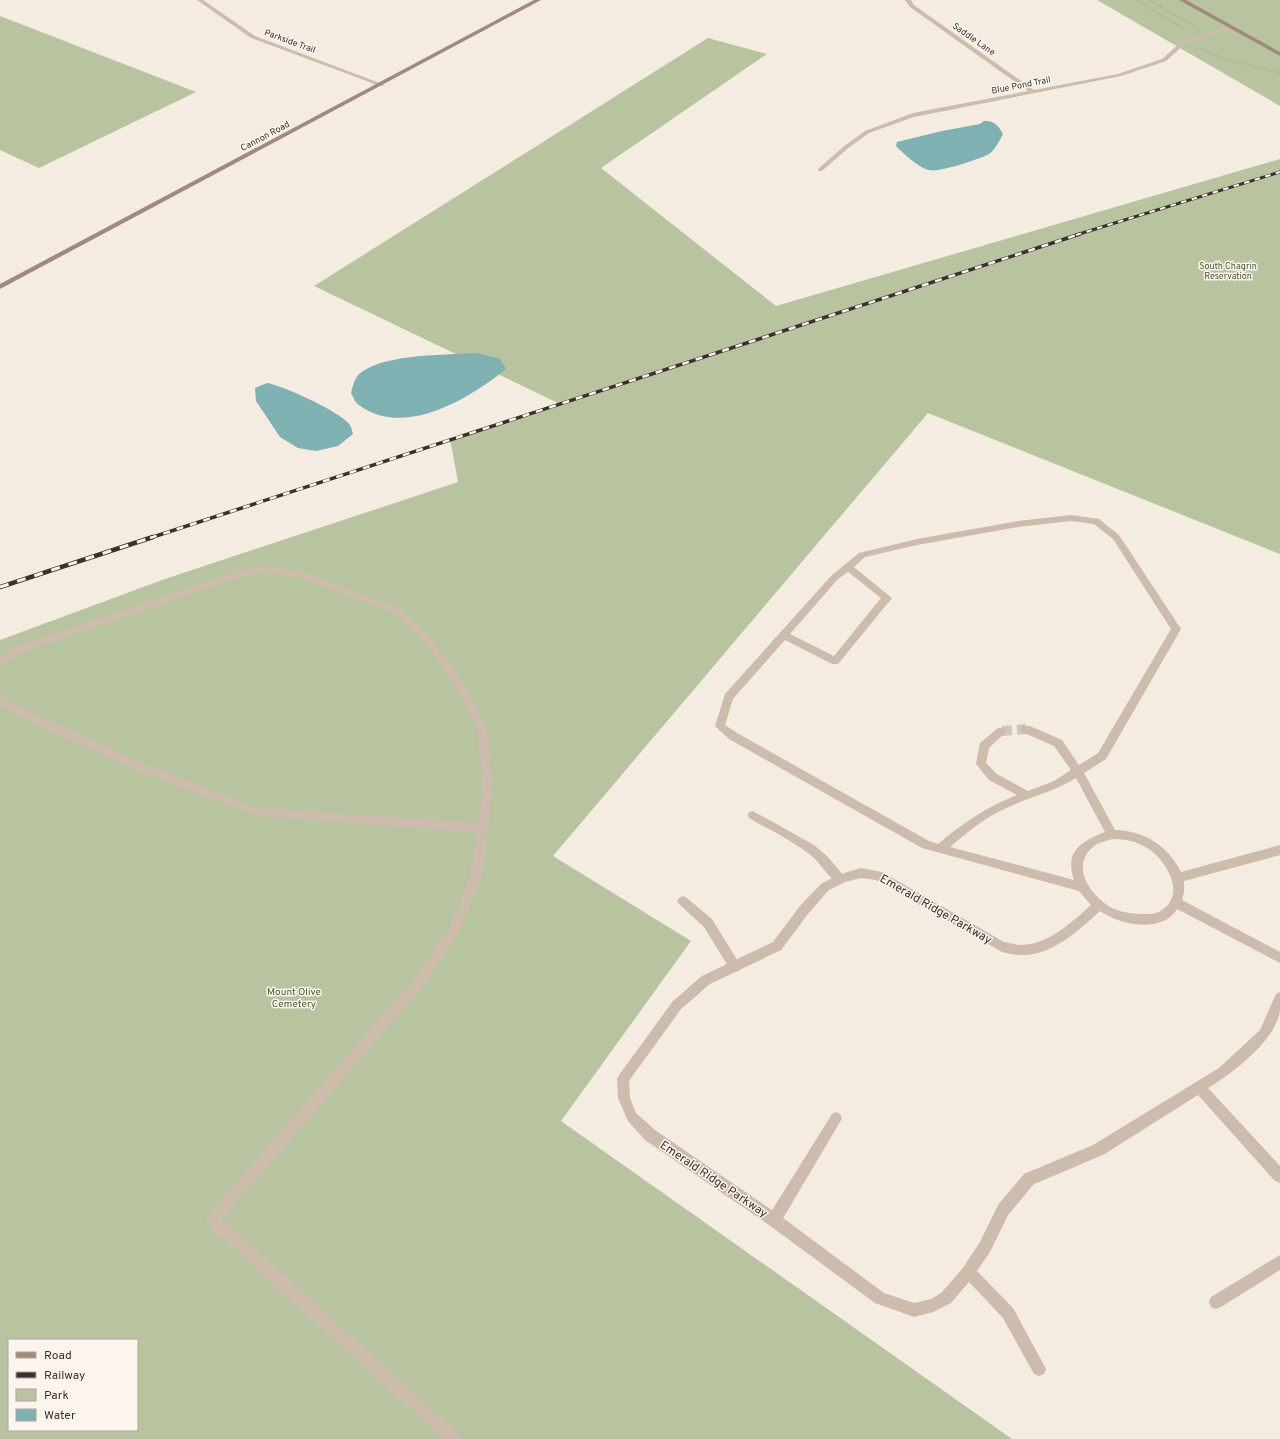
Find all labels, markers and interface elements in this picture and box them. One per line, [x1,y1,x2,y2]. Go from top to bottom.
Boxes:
street label: Saddle Lane [950,21,997,58]
street label: Parkside Trail [263,27,317,56]
street label: Blue Pond Trail [991,74,1052,97]
street label: Cannon Road [239,119,292,154]
park label: South Chagrin Reservation [1199,261,1257,282]
street label: Emerald Ridge Parkway [877,871,994,949]
park label: Mount Olive Cemetery [267,986,321,1011]
street label: Emerald Ridge Parkway [656,1138,771,1222]
legend [8,1339,138,1431]
text: Road [44,1348,72,1364]
text: Railway [44,1368,85,1384]
text: Park [44,1388,69,1404]
text: Water [44,1408,76,1424]

